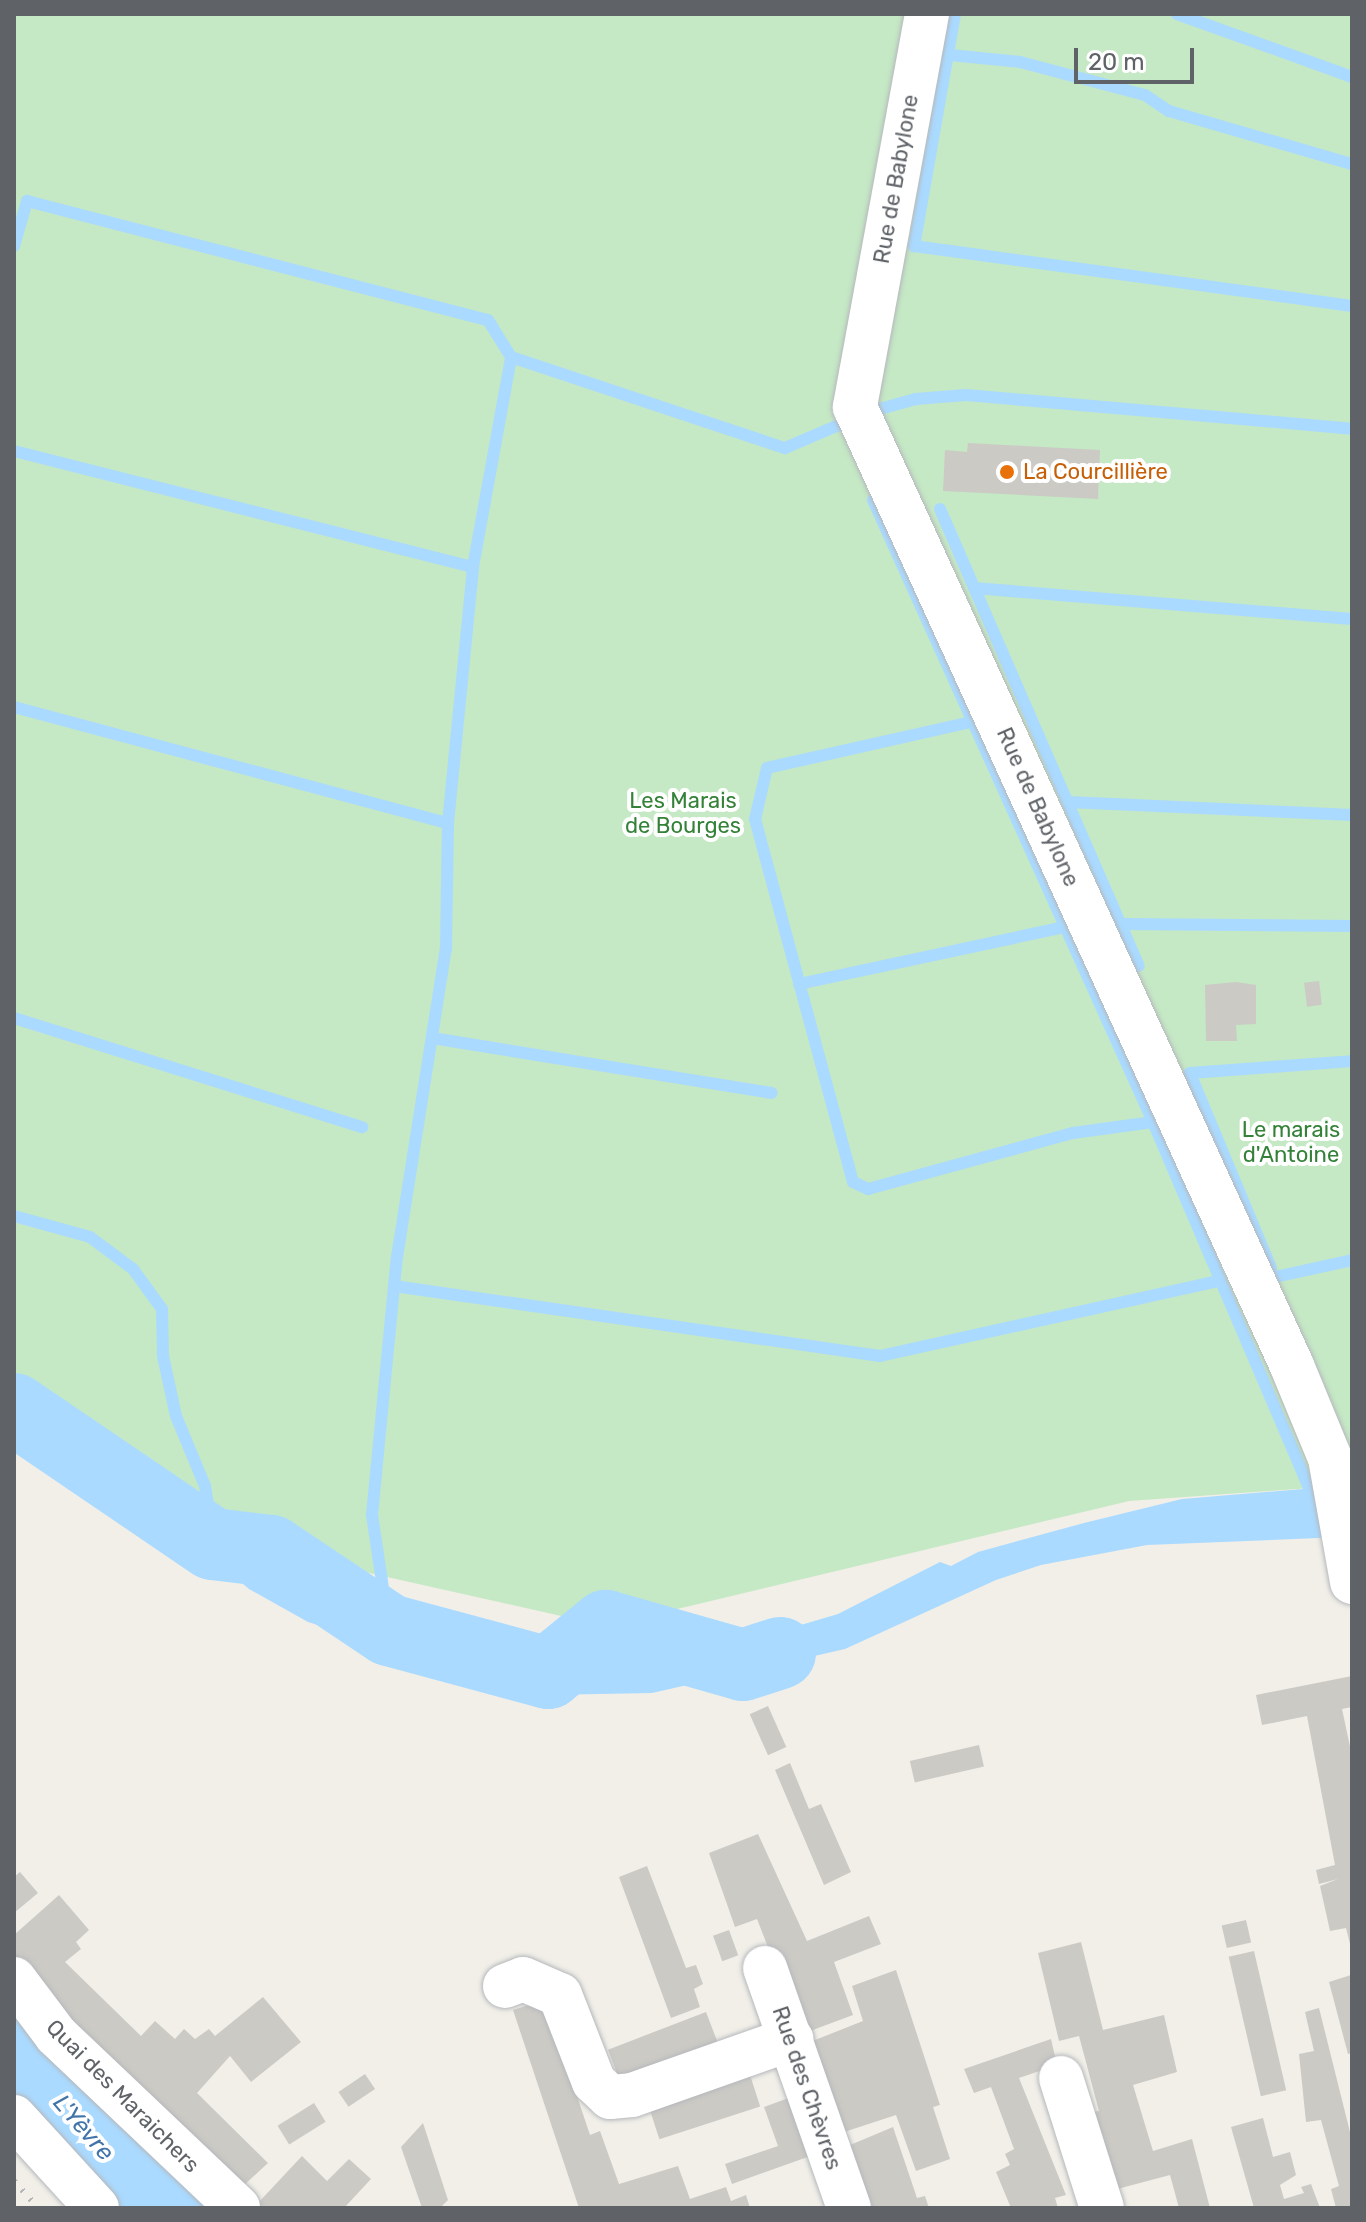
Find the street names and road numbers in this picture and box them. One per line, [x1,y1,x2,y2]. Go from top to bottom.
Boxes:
street label: Rue de Babylone [868,92,924,266]
street label: Rue de Babylone [991,723,1085,891]
street label: Rue des Chèvres [767,2003,847,2173]
street label: Quai des Maraichers [41,2014,205,2178]

